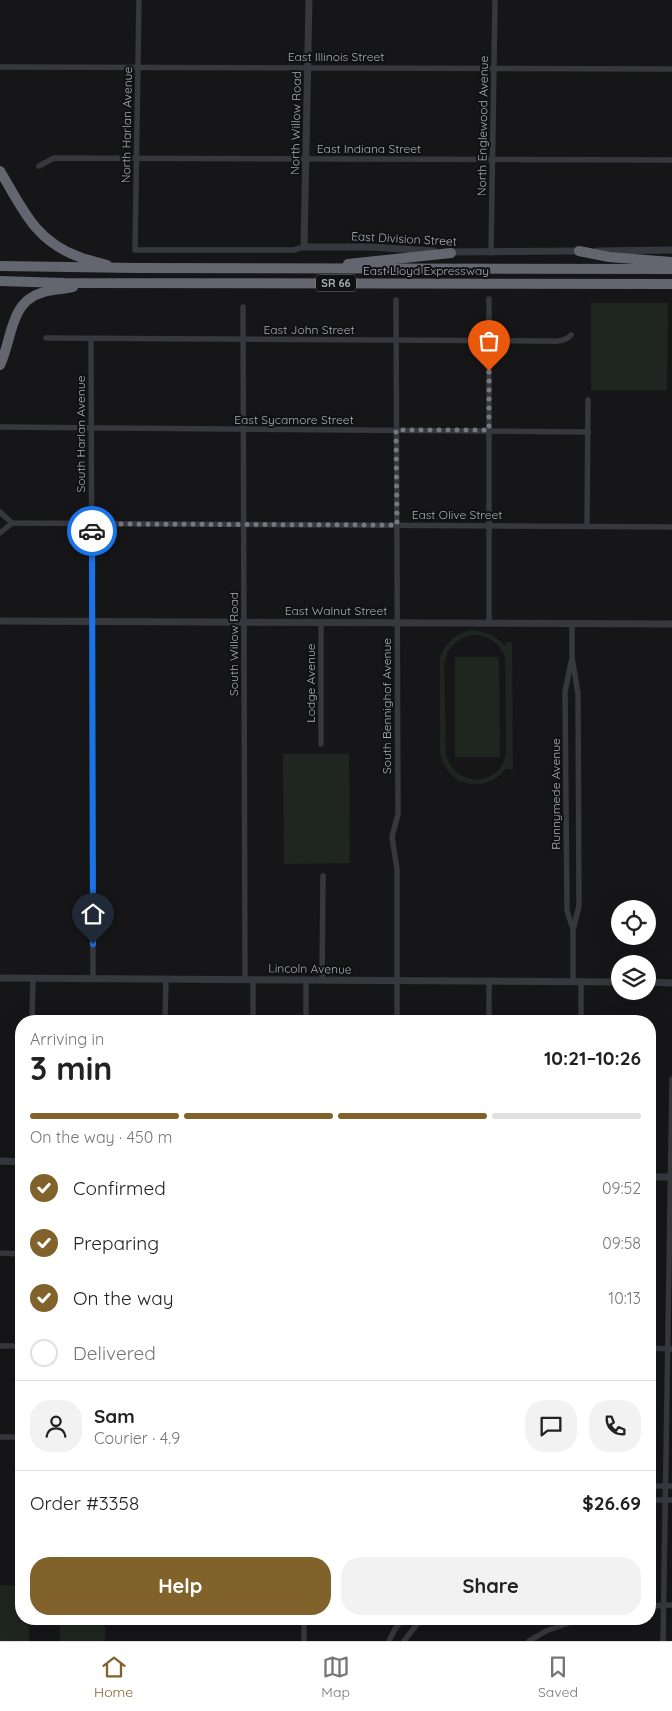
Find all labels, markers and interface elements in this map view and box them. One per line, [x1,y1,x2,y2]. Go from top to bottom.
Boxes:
street label: East Illinois Street [288,49,384,64]
street label: North Englewood Avenue [474,55,491,196]
street label: North Harlan Avenue [118,66,135,183]
street label: North Willow Road [287,71,304,175]
street label: East Indiana Street [317,141,421,156]
street label: East Division Street [351,228,457,249]
street label: East Lloyd Expressway [363,263,489,278]
road number: SR 66 [316,274,356,292]
pin [468,320,510,371]
street label: East John Street [264,322,355,337]
icon: bag [475,327,503,355]
street label: South Harlan Avenue [73,375,88,492]
street label: East Sycamore Street [234,412,354,427]
courier [67,506,117,556]
street label: East Olive Street [412,507,502,522]
icon: car [78,517,106,545]
street label: South Willow Road [226,592,241,696]
street label: East Walnut Street [285,603,387,618]
street label: South Bennighof Avenue [379,638,394,774]
street label: Lodge Avenue [303,643,318,723]
street label: Runnymede Avenue [548,738,563,850]
pin [72,893,114,944]
icon: home [79,900,107,928]
map controls [611,900,656,1000]
button: locate [611,900,656,945]
button: layers [611,955,656,1000]
street label: Lincoln Avenue [268,960,352,977]
text: Arriving in [30,1029,104,1049]
text: 10:21–10:26 [544,1046,641,1070]
text: 3 min [30,1048,112,1088]
text: On the way · 450 m [30,1127,172,1147]
icon: check [30,1174,58,1202]
text: Confirmed [73,1176,166,1200]
text: 09:52 [602,1178,641,1198]
icon: check [30,1229,58,1257]
text: Preparing [73,1231,159,1255]
text: 09:58 [602,1233,641,1253]
icon: check [30,1284,58,1312]
text: On the way [73,1286,174,1310]
text: 10:13 [608,1288,641,1308]
text: Delivered [73,1341,156,1365]
button: person [30,1400,82,1452]
button: chat [525,1400,577,1452]
button: phone [589,1400,641,1452]
text: Sam [94,1404,135,1428]
text: Courier · 4.9 [94,1428,180,1448]
text: Order #3358 [30,1491,139,1515]
text: $26.69 [582,1491,641,1515]
button: Help [30,1557,331,1615]
button: Share [341,1557,641,1615]
tab: Home [94,1653,133,1701]
tab: Map [321,1653,350,1701]
tab: Saved [538,1653,578,1701]

